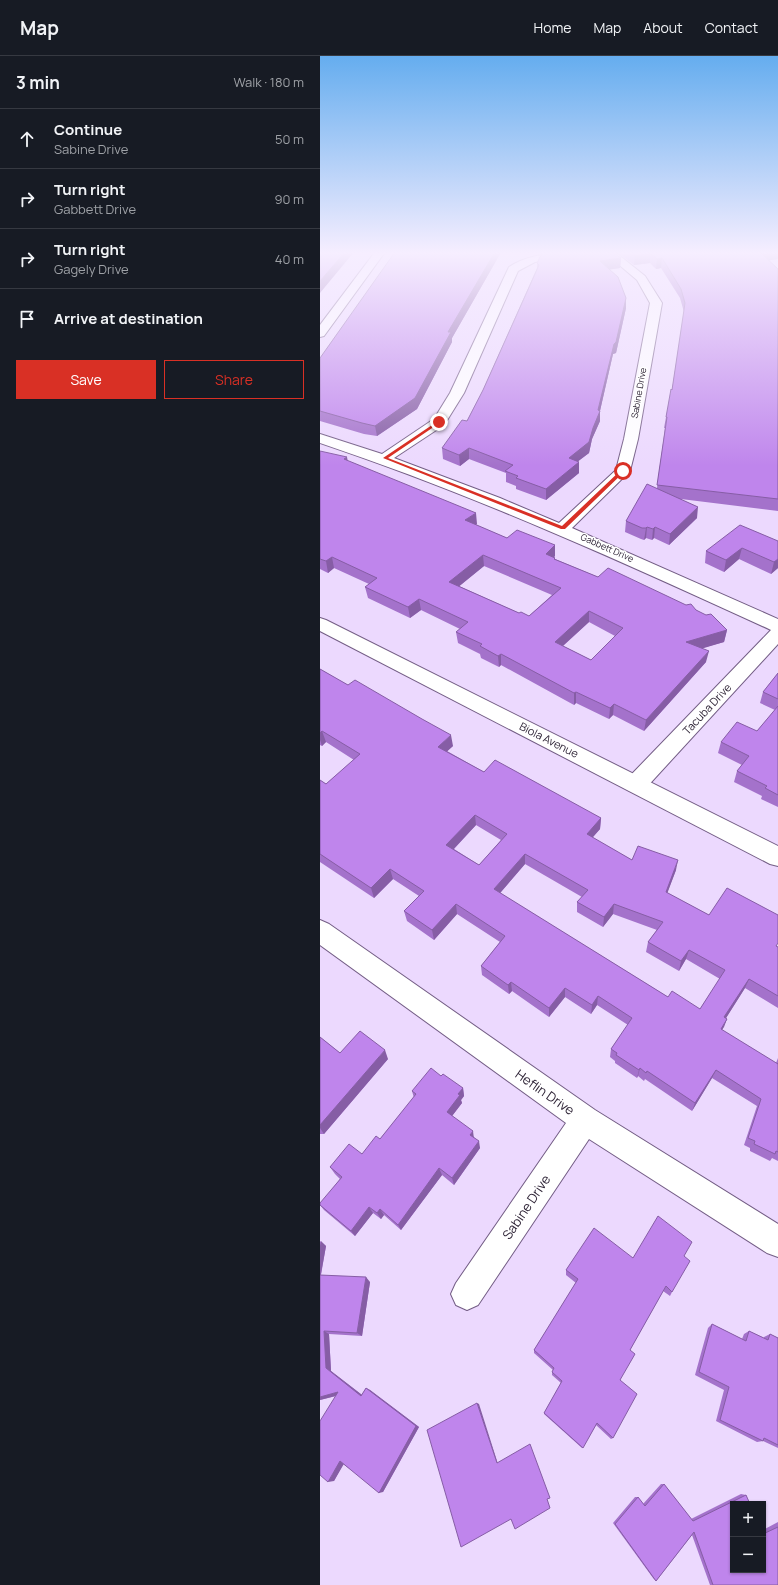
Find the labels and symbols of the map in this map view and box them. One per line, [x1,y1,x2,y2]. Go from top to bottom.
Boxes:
street label: Sabine Drive [628,366,649,419]
route end [430,413,448,431]
route start [614,462,632,480]
street label: Gabbett Drive [579,530,636,565]
street label: Tacuba Drive [679,679,735,738]
street label: Biola Avenue [517,718,582,761]
street label: Heflin Drive [512,1065,578,1119]
street label: Sabine Drive [498,1171,554,1243]

